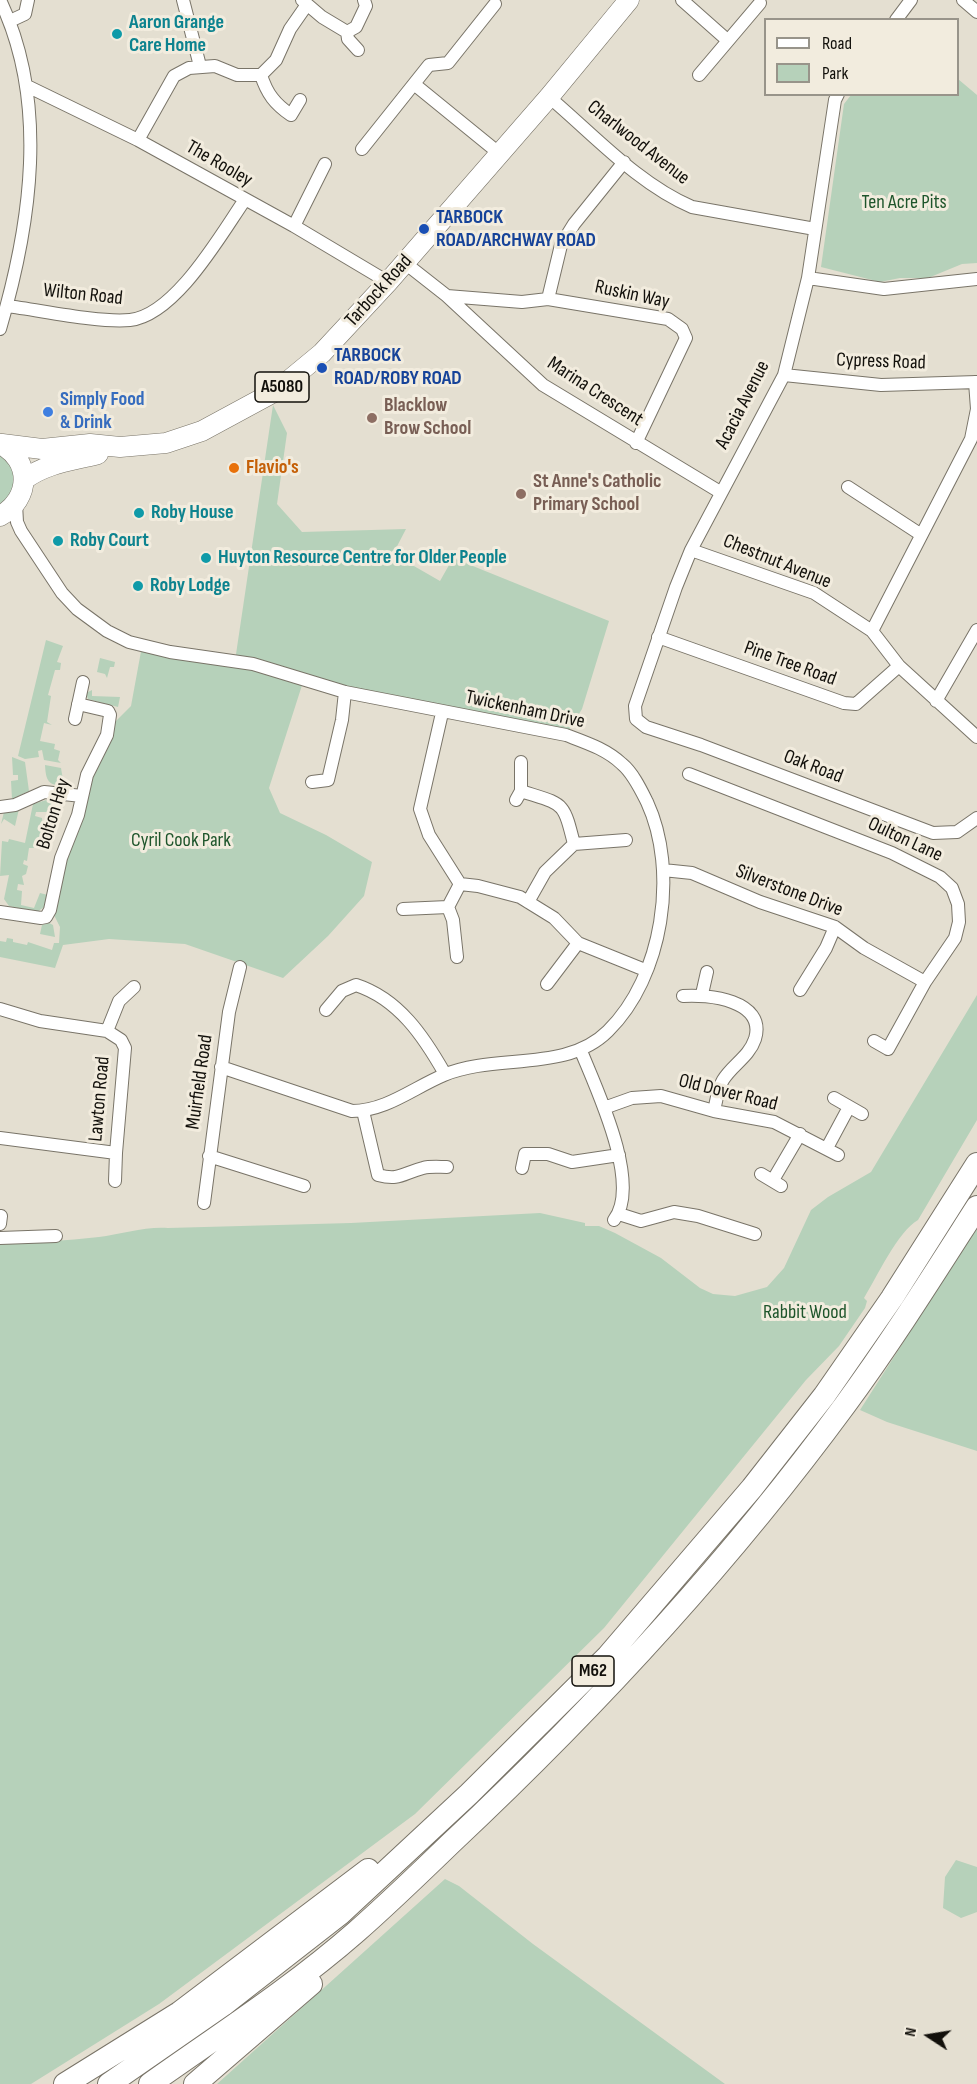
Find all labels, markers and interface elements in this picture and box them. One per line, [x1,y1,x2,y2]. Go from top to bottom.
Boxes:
place label: Aaron Grange Care Home [129,11,224,58]
legend [764,18,959,96]
marker: Aaron Grange Care Home [110,27,124,41]
text: Road [822,33,852,54]
text: Park [822,63,848,84]
street label: Charlwood Avenue [582,96,694,190]
street label: The Rooley [182,135,256,193]
park label: Ten Acre Pits [861,191,947,215]
place label: TARBOCK ROAD/ARCHWAY ROAD [436,206,596,253]
marker: TARBOCK ROAD/ARCHWAY ROAD [417,222,431,236]
street label: Tarbock Road [340,250,418,332]
street label: Ruskin Way [593,275,671,315]
street label: Wilton Road [42,279,124,311]
place label: TARBOCK ROAD/ROBY ROAD [334,344,462,391]
street label: Cypress Road [836,348,926,376]
street label: Marina Crescent [543,352,647,432]
street label: Acacia Avenue [711,357,775,453]
marker: TARBOCK ROAD/ROBY ROAD [315,361,329,375]
road number: A5080 [255,372,309,402]
place label: Simply Food & Drink [60,388,145,435]
place label: Blacklow Brow School [384,394,471,441]
marker: Simply Food & Drink [41,405,55,419]
marker: Blacklow Brow School [365,411,379,425]
place label: Flavio's [246,456,299,480]
marker: Flavio's [227,461,241,475]
place label: St Anne's Catholic Primary School [533,470,662,517]
marker: St Anne's Catholic Primary School [514,487,528,501]
place label: Roby House [151,501,234,525]
marker: Roby House [132,506,146,520]
place label: Roby Court [70,529,149,553]
street label: Chestnut Avenue [719,529,835,595]
marker: Roby Court [51,534,65,548]
place label: Huyton Resource Centre for Older People [218,546,507,570]
marker: Huyton Resource Centre for Older People [199,551,213,565]
place label: Roby Lodge [150,574,230,598]
marker: Roby Lodge [131,579,145,593]
street label: Pine Tree Road [741,636,839,692]
street label: Twickenham Drive [463,686,587,734]
street label: Oak Road [780,745,846,789]
street label: Bolton Hey [32,776,76,852]
street label: Oulton Lane [864,812,946,868]
park label: Cyril Cook Park [131,829,231,853]
street label: Silverstone Drive [732,860,846,922]
street label: Muirfield Road [181,1033,219,1131]
street label: Lawton Road [84,1055,116,1143]
street label: Old Dover Road [676,1069,780,1117]
park label: Rabbit Wood [763,1301,847,1325]
road number: M62 [572,1656,614,1686]
north arrow [899,2006,959,2066]
text: N [901,2026,921,2038]

